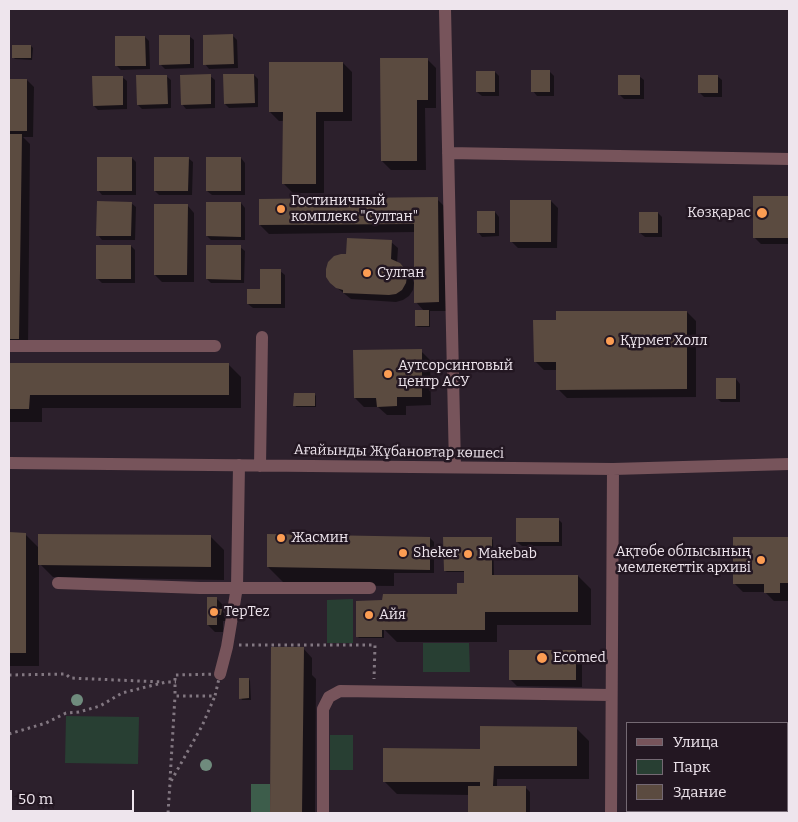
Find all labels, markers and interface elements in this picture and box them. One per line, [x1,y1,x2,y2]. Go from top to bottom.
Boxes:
place label: Гостиничный комплекс "Султан" [291,193,418,226]
marker: Гостиничный комплекс "Султан" [275,203,287,215]
place label: Көзқарас [687,205,751,221]
marker: Көзқарас [755,206,769,220]
place label: Султан [377,265,424,281]
marker: Султан [361,267,373,279]
place label: Құрмет Холл [620,333,707,349]
marker: Құрмет Холл [604,335,616,347]
place label: Аутсорсинговый центр АСУ [398,358,513,391]
marker: Аутсорсинговый центр АСУ [382,368,394,380]
street label: Ағайынды Жұбановтар көшесі [294,442,504,462]
place label: Жасмин [291,530,348,546]
marker: Жасмин [275,532,287,544]
place label: Ақтөбе облысының мемлекеттік архиві [616,544,751,576]
place label: Sheker [413,545,459,561]
place label: Makebab [478,546,537,562]
marker: Sheker [397,547,409,559]
marker: Makebab [462,548,474,560]
marker: Ақтөбе облысының мемлекеттік архиві [755,554,767,566]
place label: TepTez [224,604,269,620]
marker: TepTez [208,606,220,618]
place label: Айя [379,607,406,623]
marker: Айя [363,609,375,621]
place label: Ecomed [553,650,606,666]
marker: Ecomed [535,651,549,665]
legend [626,722,788,812]
text: Улица [673,733,719,751]
text: Парк [673,758,710,776]
scale bar [12,780,136,812]
text: Здание [673,783,727,801]
text: 50 m [18,790,53,808]

